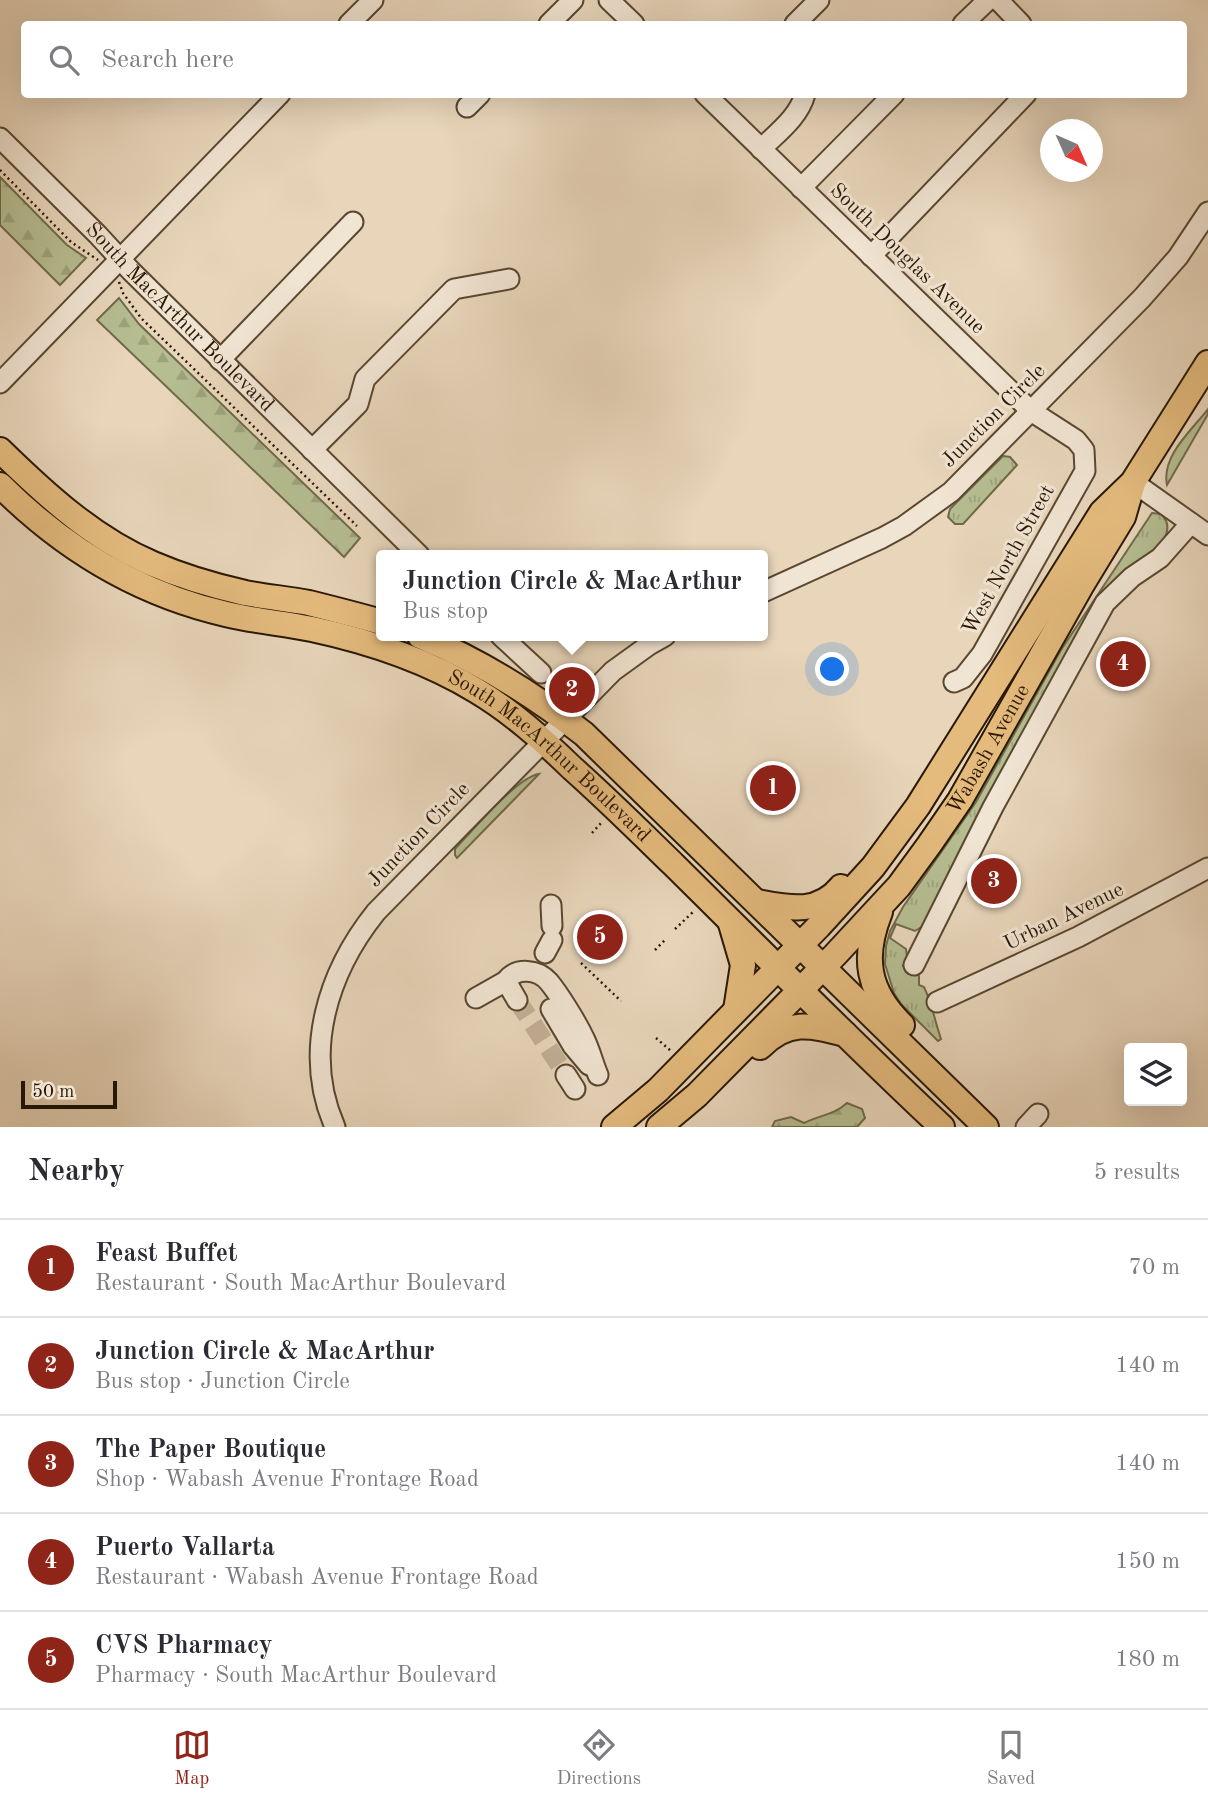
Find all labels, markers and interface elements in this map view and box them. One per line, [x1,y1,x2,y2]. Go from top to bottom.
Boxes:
search box [21,21,1187,98]
icon: search [45,41,83,79]
text: Search here [101,47,234,73]
north arrow [1040,119,1103,182]
street label: South Douglas Avenue [825,180,989,338]
street label: South MacArthur Boulevard [82,219,278,416]
street label: Junction Circle [938,360,1050,472]
street label: West North Street [959,481,1059,639]
popup [376,550,768,641]
text: Junction Circle & MacArthur [402,569,742,595]
text: Bus stop [402,600,488,623]
pin: 4 [1100,638,1146,690]
your location [815,652,849,686]
pin: 2 [549,664,595,716]
street label: South MacArthur Boulevard [444,666,654,846]
street label: Wabash Avenue [943,681,1034,818]
pin: 1 [750,762,796,814]
street label: Junction Circle [364,779,474,891]
pin: 3 [971,855,1017,907]
street label: Urban Avenue [1001,879,1127,955]
pin: 5 [577,911,623,963]
map controls [1124,1043,1187,1106]
button: layers [1124,1043,1187,1106]
scale bar [21,1078,117,1110]
text: 50 m [32,1083,74,1102]
text: Nearby [28,1157,125,1187]
text: 5 results [1094,1161,1180,1184]
text: Feast Buffet [95,1241,237,1267]
text: 1 [44,1256,58,1279]
text: 70 m [1129,1256,1180,1279]
text: Restaurant · South MacArthur Boulevard [95,1272,506,1295]
text: Junction Circle & MacArthur [95,1339,435,1365]
text: 2 [44,1354,58,1377]
text: 140 m [1115,1354,1180,1377]
text: Bus stop · Junction Circle [95,1370,350,1393]
text: The Paper Boutique [95,1437,326,1463]
text: 3 [44,1452,58,1475]
text: 140 m [1115,1452,1180,1475]
text: Shop · Wabash Avenue Frontage Road [95,1468,479,1491]
text: Puerto Vallarta [95,1535,275,1561]
text: 4 [44,1550,58,1573]
text: 150 m [1115,1550,1180,1573]
text: Restaurant · Wabash Avenue Frontage Road [95,1566,539,1589]
text: CVS Pharmacy [95,1633,273,1659]
text: 5 [44,1648,58,1671]
text: 180 m [1115,1648,1180,1671]
text: Pharmacy · South MacArthur Boulevard [95,1664,497,1687]
tab: Map [173,1726,211,1791]
tab: Directions [557,1726,641,1791]
tab: Saved [987,1726,1035,1791]

